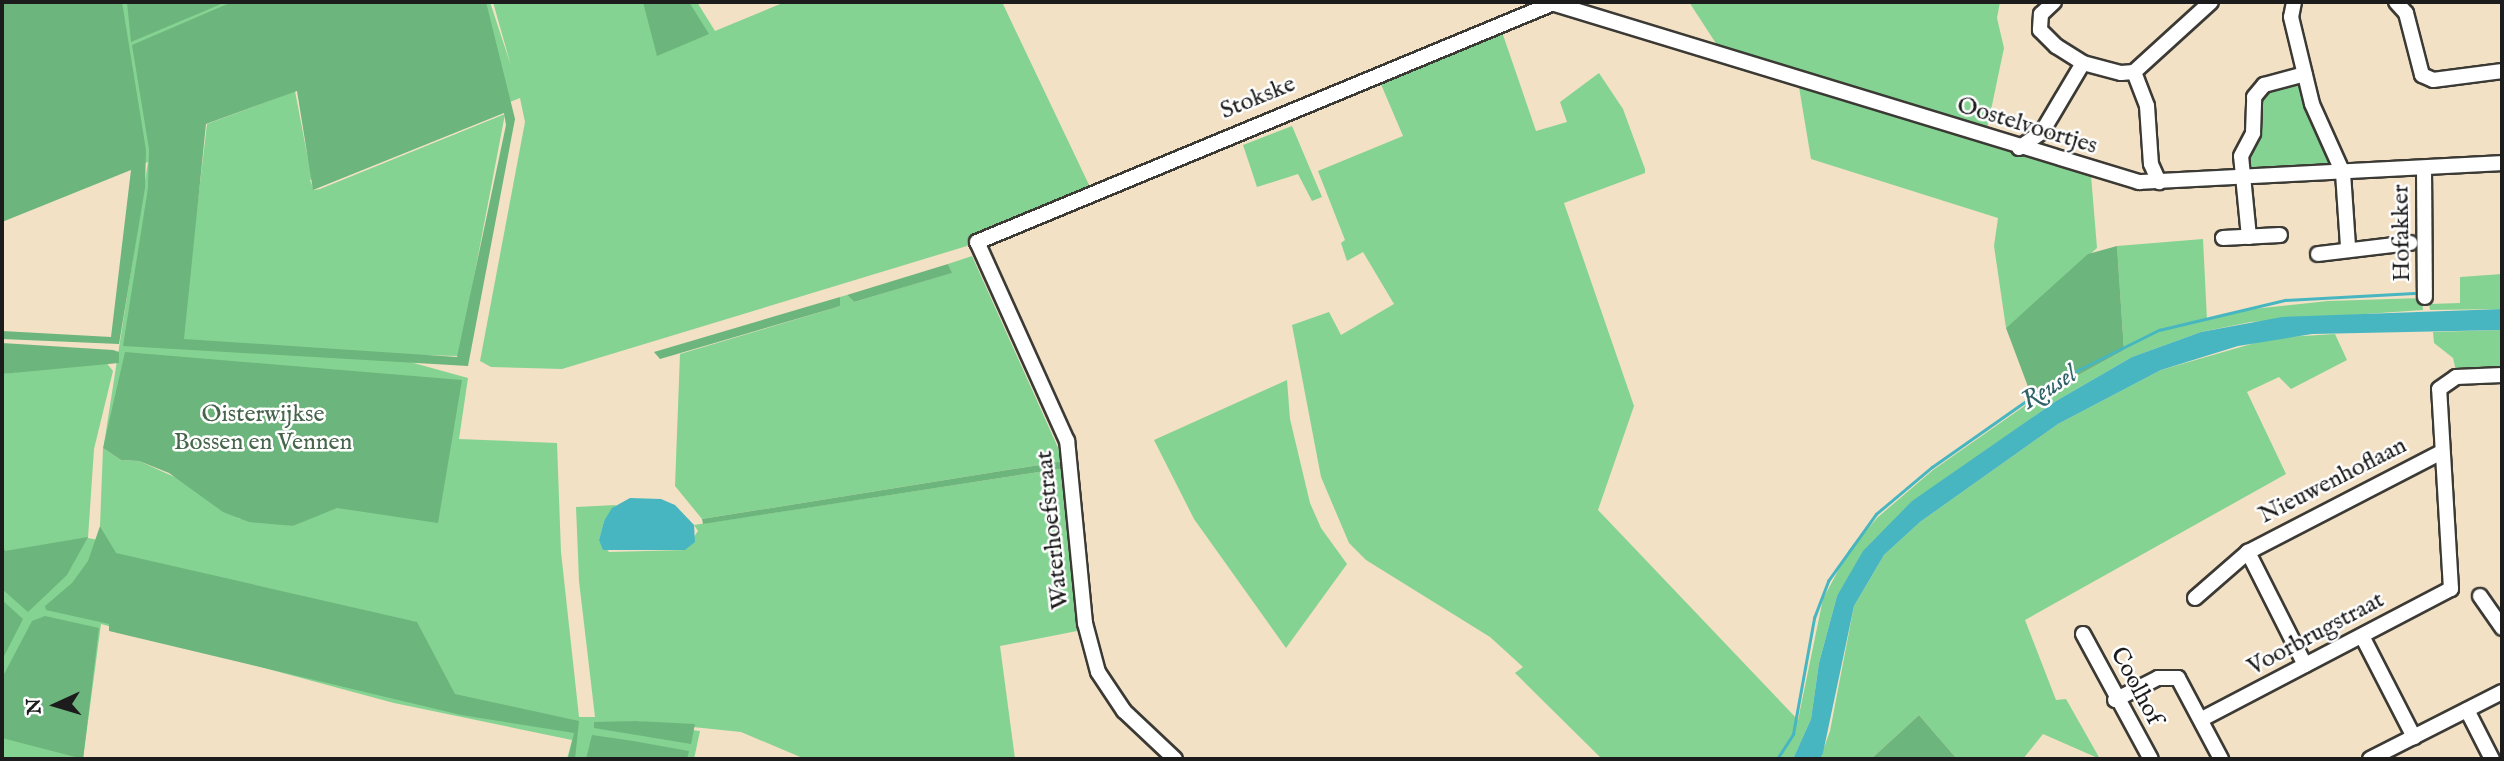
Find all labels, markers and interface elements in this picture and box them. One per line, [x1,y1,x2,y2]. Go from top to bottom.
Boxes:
street label: Stokske [1216,70,1300,126]
street label: Oostelvoortjes [1953,91,2101,161]
street label: Hofakker [2387,184,2417,282]
water label: Reusel [2015,359,2083,417]
park label: Oisterwijkse Bossen en Vennen [174,401,352,457]
street label: Nieuwenhoflaan [2254,431,2412,531]
street label: Waterhoefstraat [1030,449,1076,611]
street label: Voorbrugstraat [2243,586,2389,682]
street label: Coolhof [2104,642,2168,730]
north arrow [21,670,91,740]
text: N [23,697,48,716]

